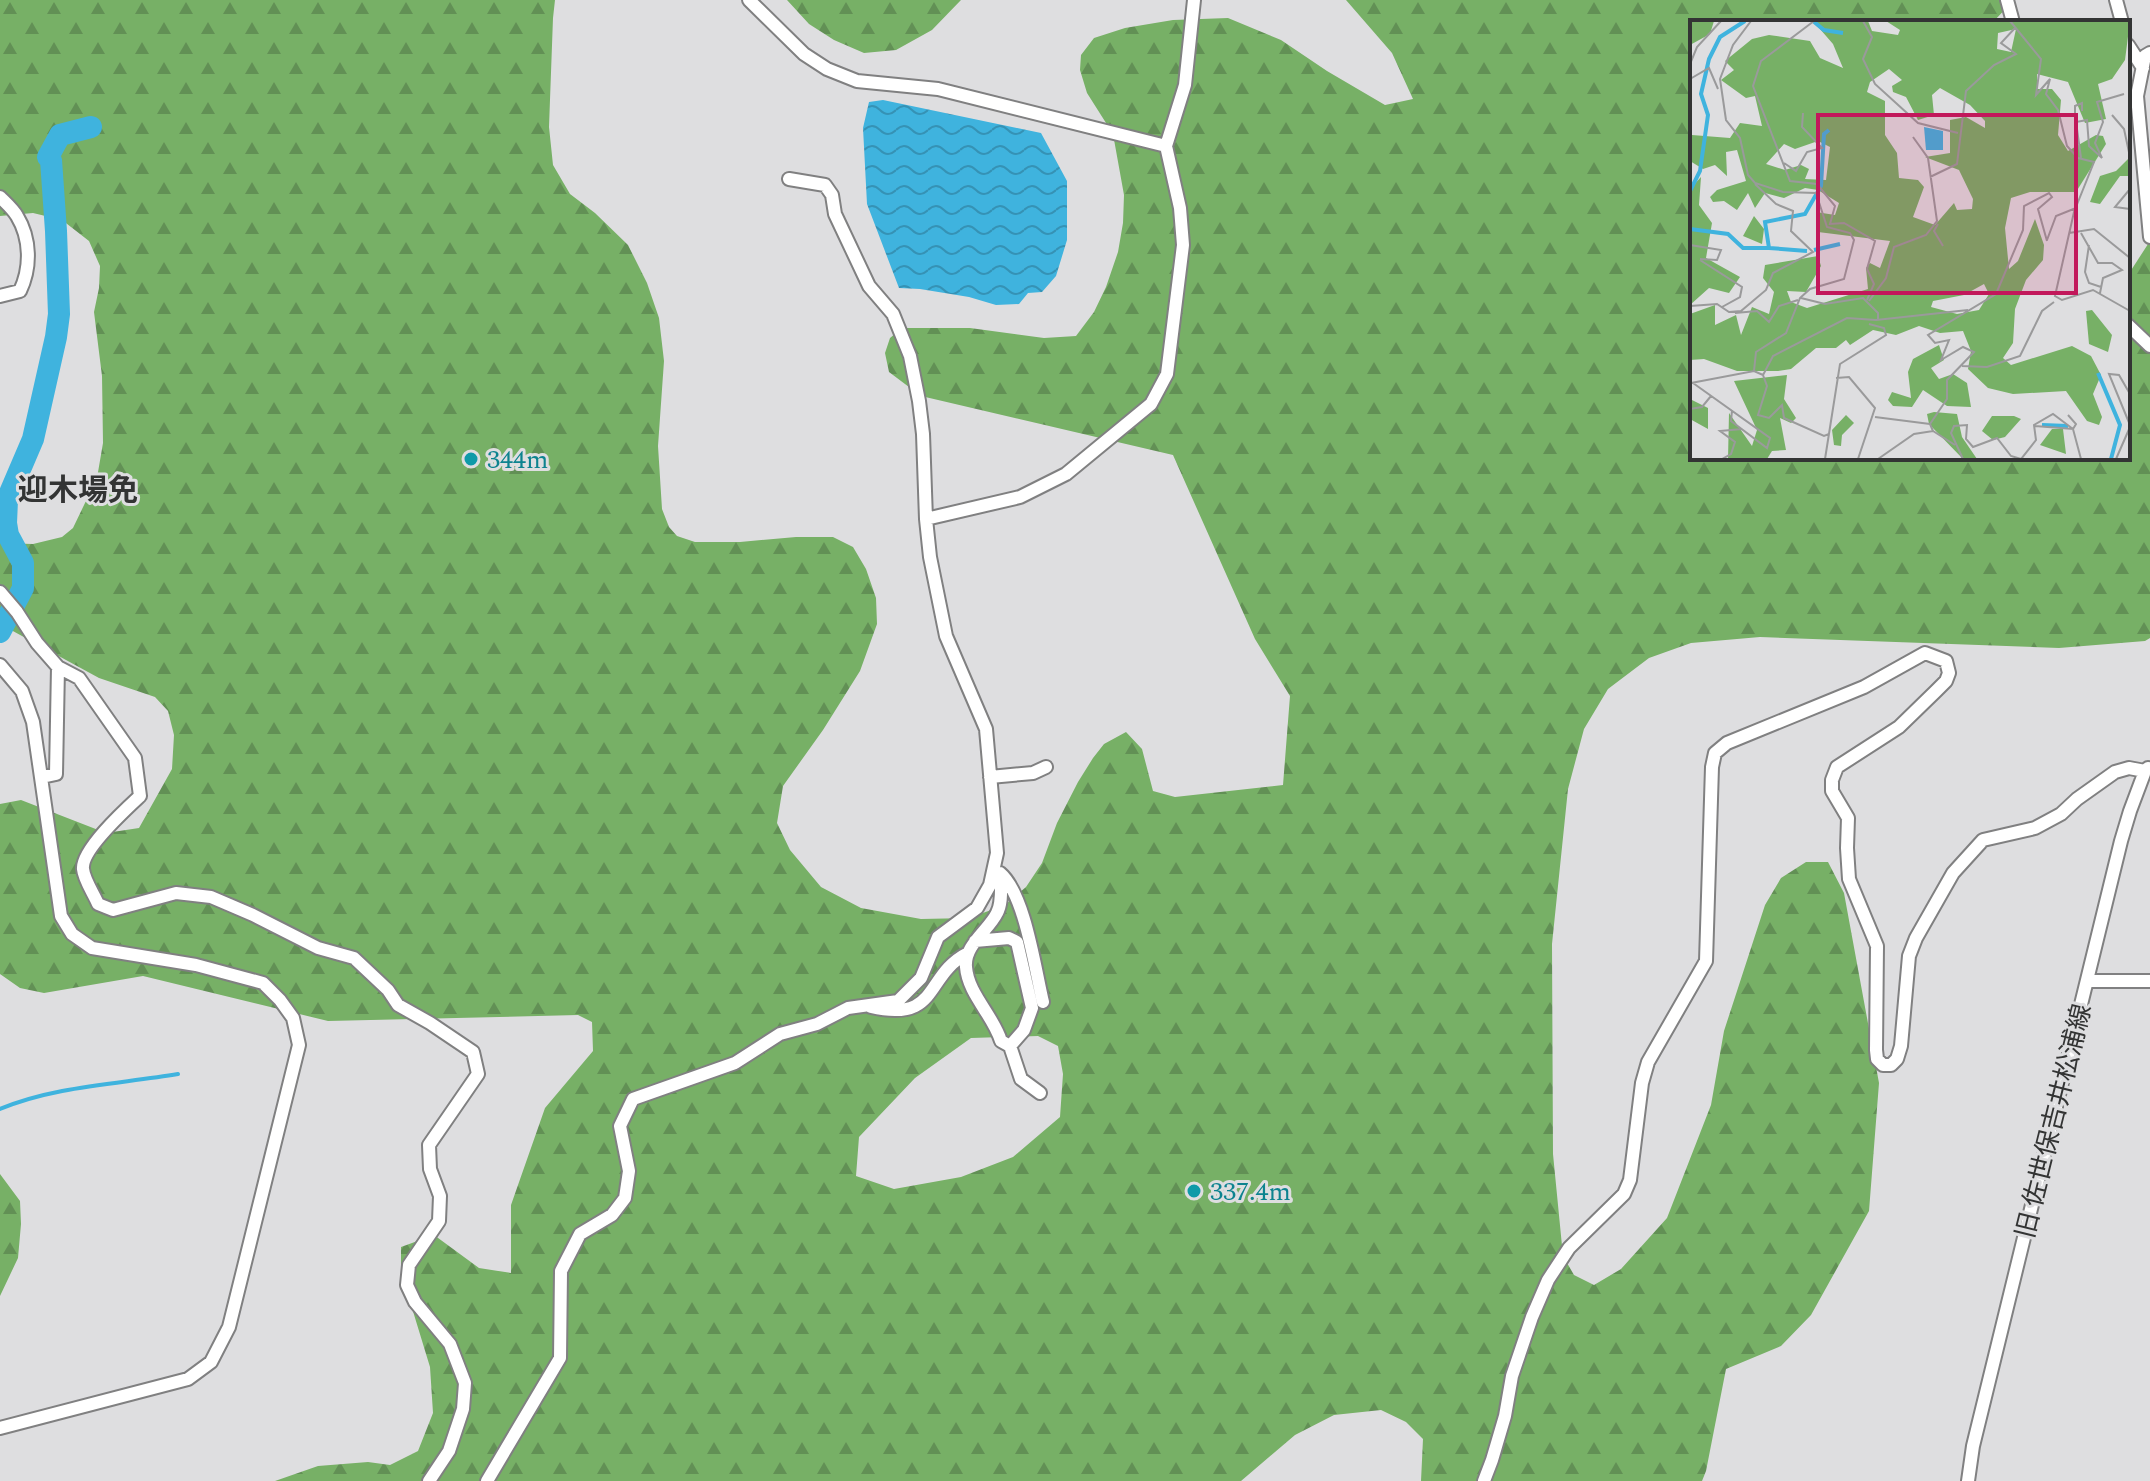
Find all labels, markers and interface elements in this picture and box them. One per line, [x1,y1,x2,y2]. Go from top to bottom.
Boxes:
inset map [1690,20,2130,460]
place label: 344m [487,440,548,480]
marker: 344m [462,450,480,468]
district label: 迎木場免 [18,468,138,514]
street label: 旧 佐世保吉井松浦線 [2005,1000,2102,1243]
place label: 337.4m [1210,1172,1291,1212]
marker: 337.4m [1185,1182,1203,1200]

